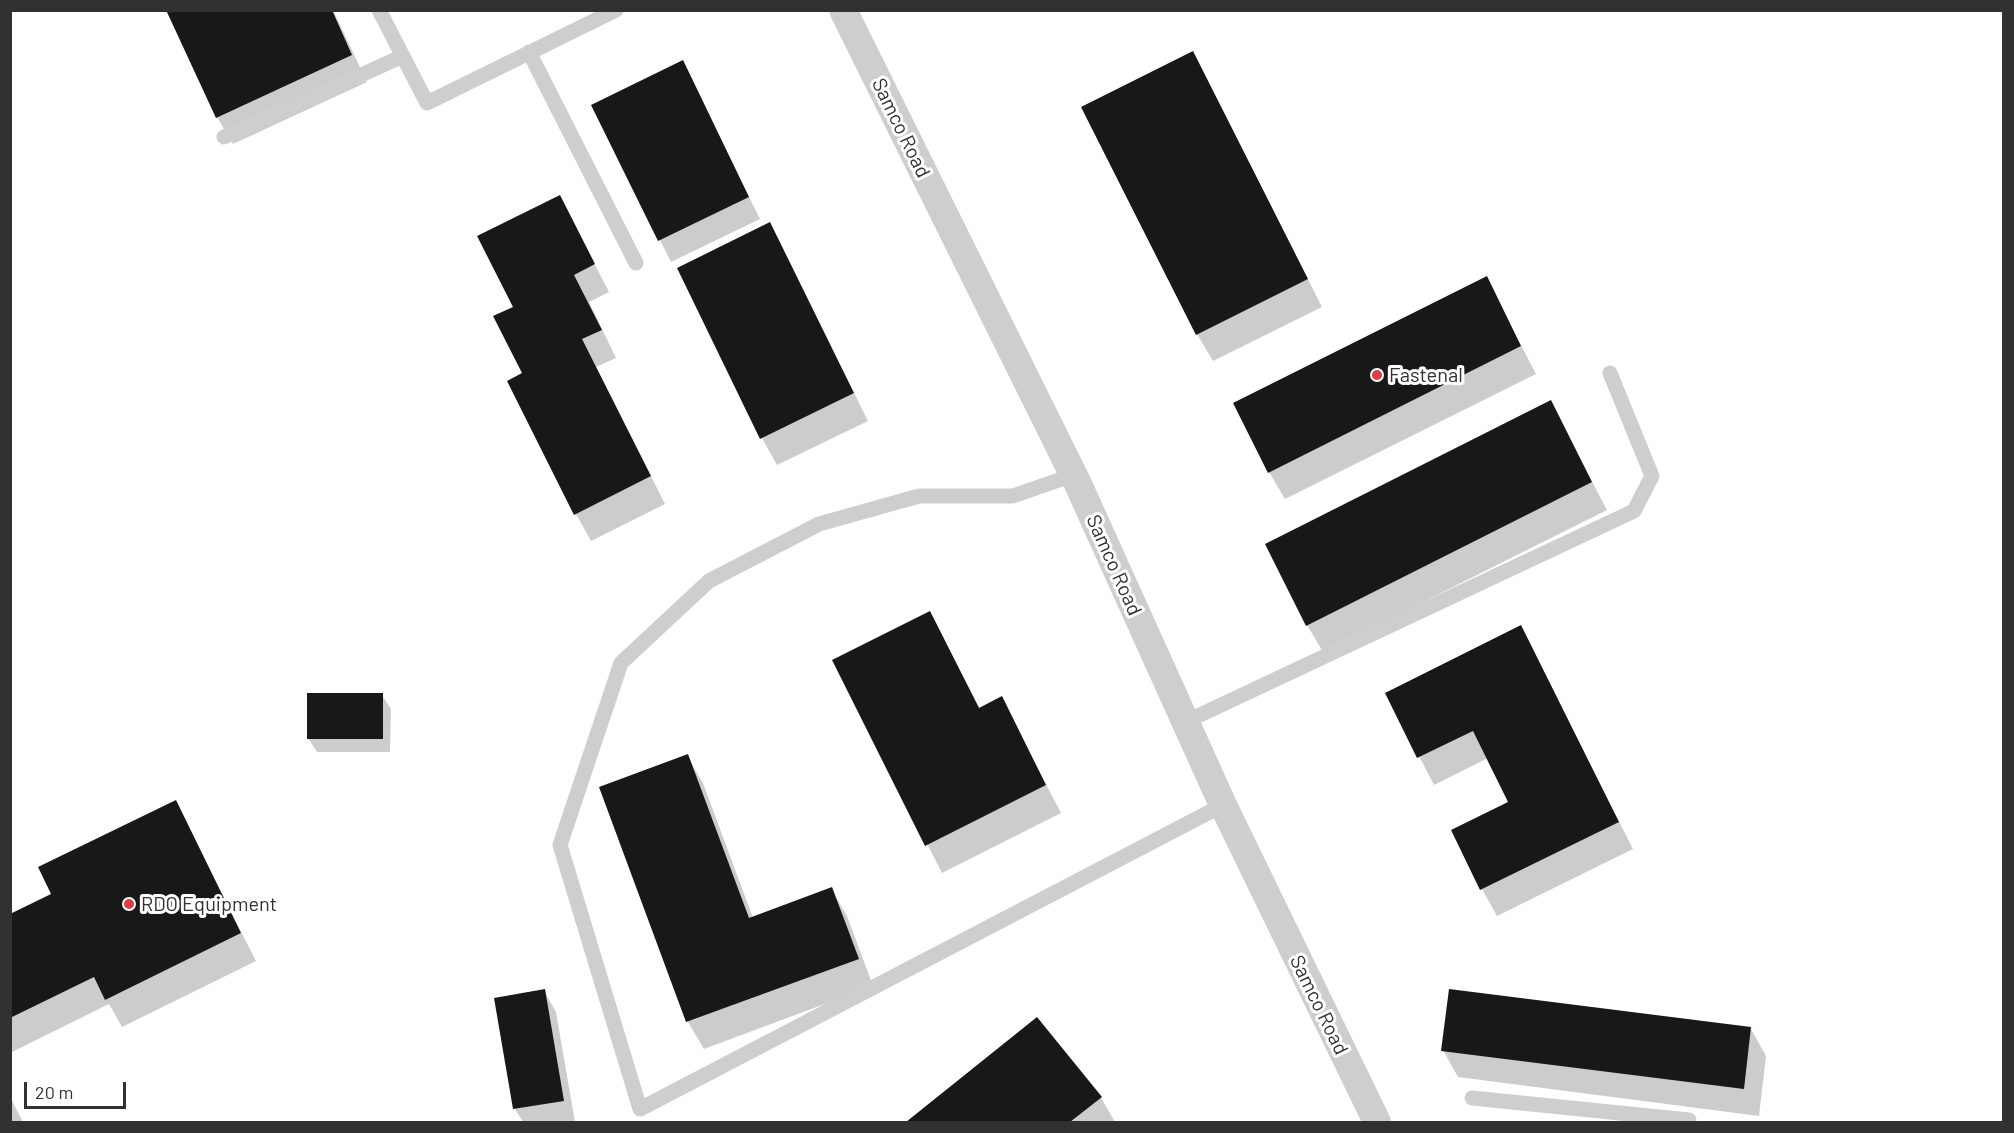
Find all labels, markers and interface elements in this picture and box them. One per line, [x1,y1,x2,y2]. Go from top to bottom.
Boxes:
street label: Samco Road [867,74,935,182]
place label: Fastenal [1389,363,1463,387]
marker: Fastenal [1370,368,1384,382]
street label: Samco Road [1081,511,1147,619]
place label: RDO Equipment [141,892,277,916]
marker: RDO Equipment [122,897,136,911]
street label: Samco Road [1285,951,1353,1059]
scale bar [27,1070,129,1108]
text: 20 m [35,1081,73,1103]

